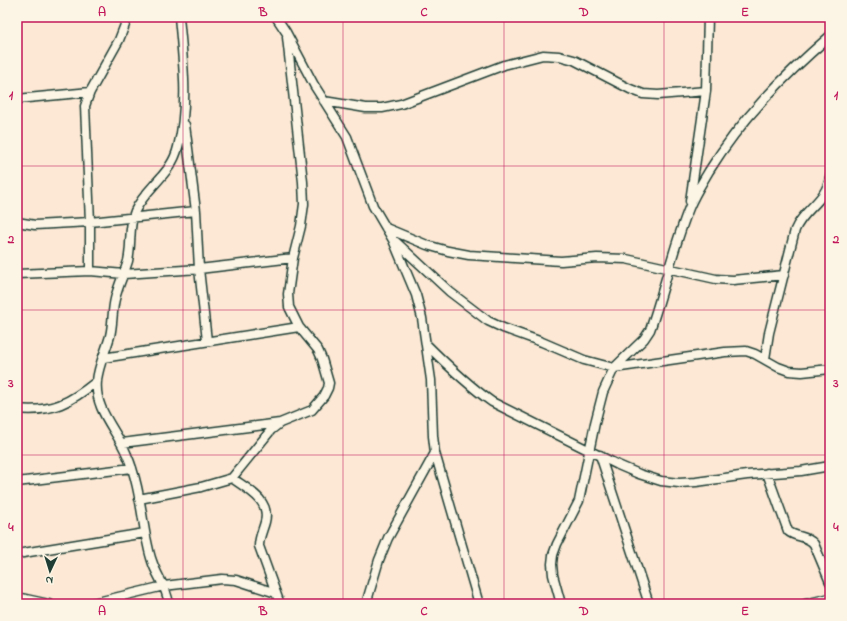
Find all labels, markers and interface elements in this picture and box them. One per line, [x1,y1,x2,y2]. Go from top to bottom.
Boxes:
text: A [98,3,106,22]
text: B [258,3,268,22]
text: C [420,3,428,22]
text: D [578,3,589,22]
text: E [741,3,749,22]
text: 1 [9,86,14,105]
text: 1 [834,86,839,105]
text: 2 [7,230,15,249]
text: 2 [832,230,840,249]
text: 3 [7,374,14,393]
text: 3 [832,374,839,393]
text: 4 [7,518,14,537]
text: 4 [832,518,839,537]
north arrow [30,551,70,591]
text: N [45,572,54,588]
text: A [98,602,106,621]
text: B [258,602,268,621]
text: C [420,602,428,621]
text: D [578,602,589,621]
text: E [741,602,749,621]

